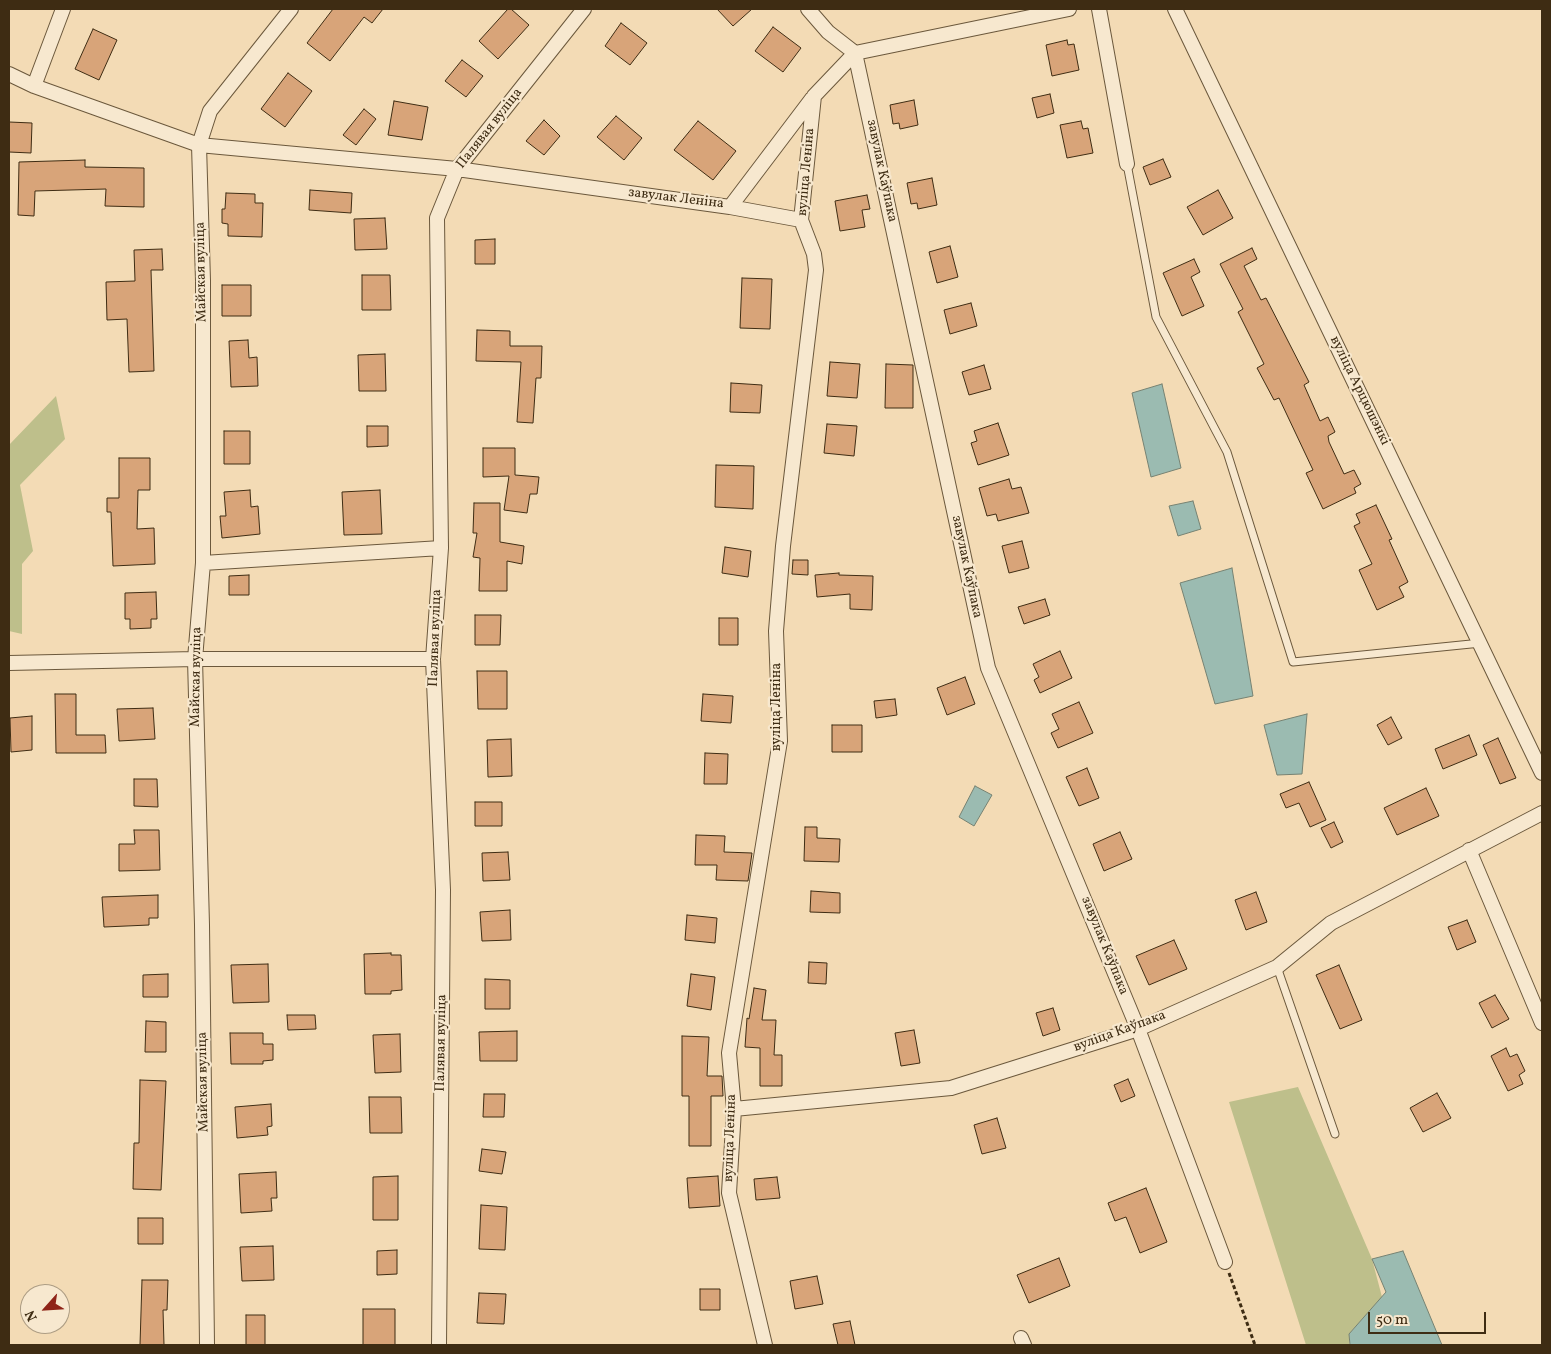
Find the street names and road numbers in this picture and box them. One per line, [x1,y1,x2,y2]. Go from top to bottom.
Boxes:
street label: Палявая вуліца [453,85,527,173]
street label: завулак Каўпака [862,118,900,224]
street label: вуліца Леніна [795,127,819,217]
street label: завулак Леніна [627,185,725,213]
street label: Майская вуліца [193,222,211,322]
street label: вуліца Арцюшэнкі [1325,334,1393,448]
street label: завулак Каўпака [947,514,985,620]
street label: Палявая вуліца [426,589,446,687]
street label: Майская вуліца [188,627,206,727]
street label: вуліца Леніна [769,663,785,751]
street label: завулак Каўпака [1077,894,1131,998]
street label: Палявая вуліца [433,994,451,1092]
street label: вуліца Каўпака [1072,1008,1168,1056]
street label: Майская вуліца [195,1032,213,1132]
street label: вуліца Леніна [721,1094,741,1182]

